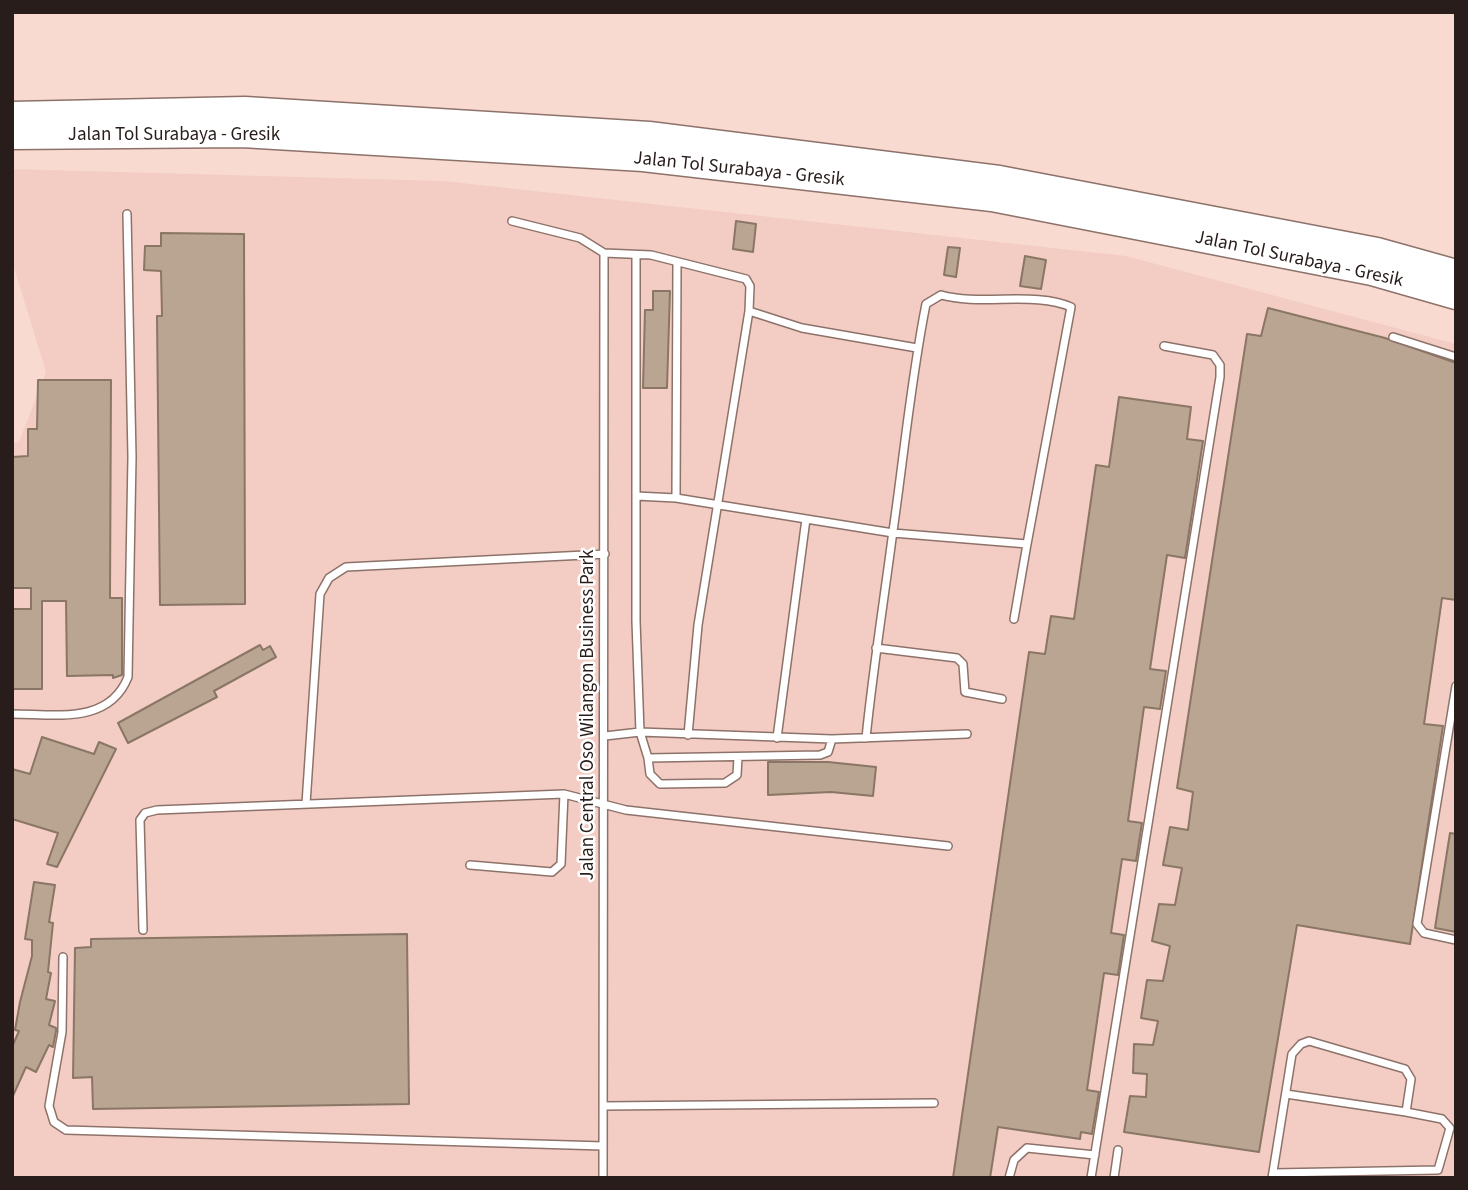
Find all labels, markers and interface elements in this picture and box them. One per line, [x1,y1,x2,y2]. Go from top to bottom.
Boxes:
street label: Jalan Tol Surabaya - Gresik [68,125,280,147]
street label: Jalan Tol Surabaya - Gresik [632,148,846,192]
street label: Jalan Tol Surabaya - Gresik [1193,227,1405,293]
street label: Jalan Central Oso Wilangon Business Park [578,550,600,880]

